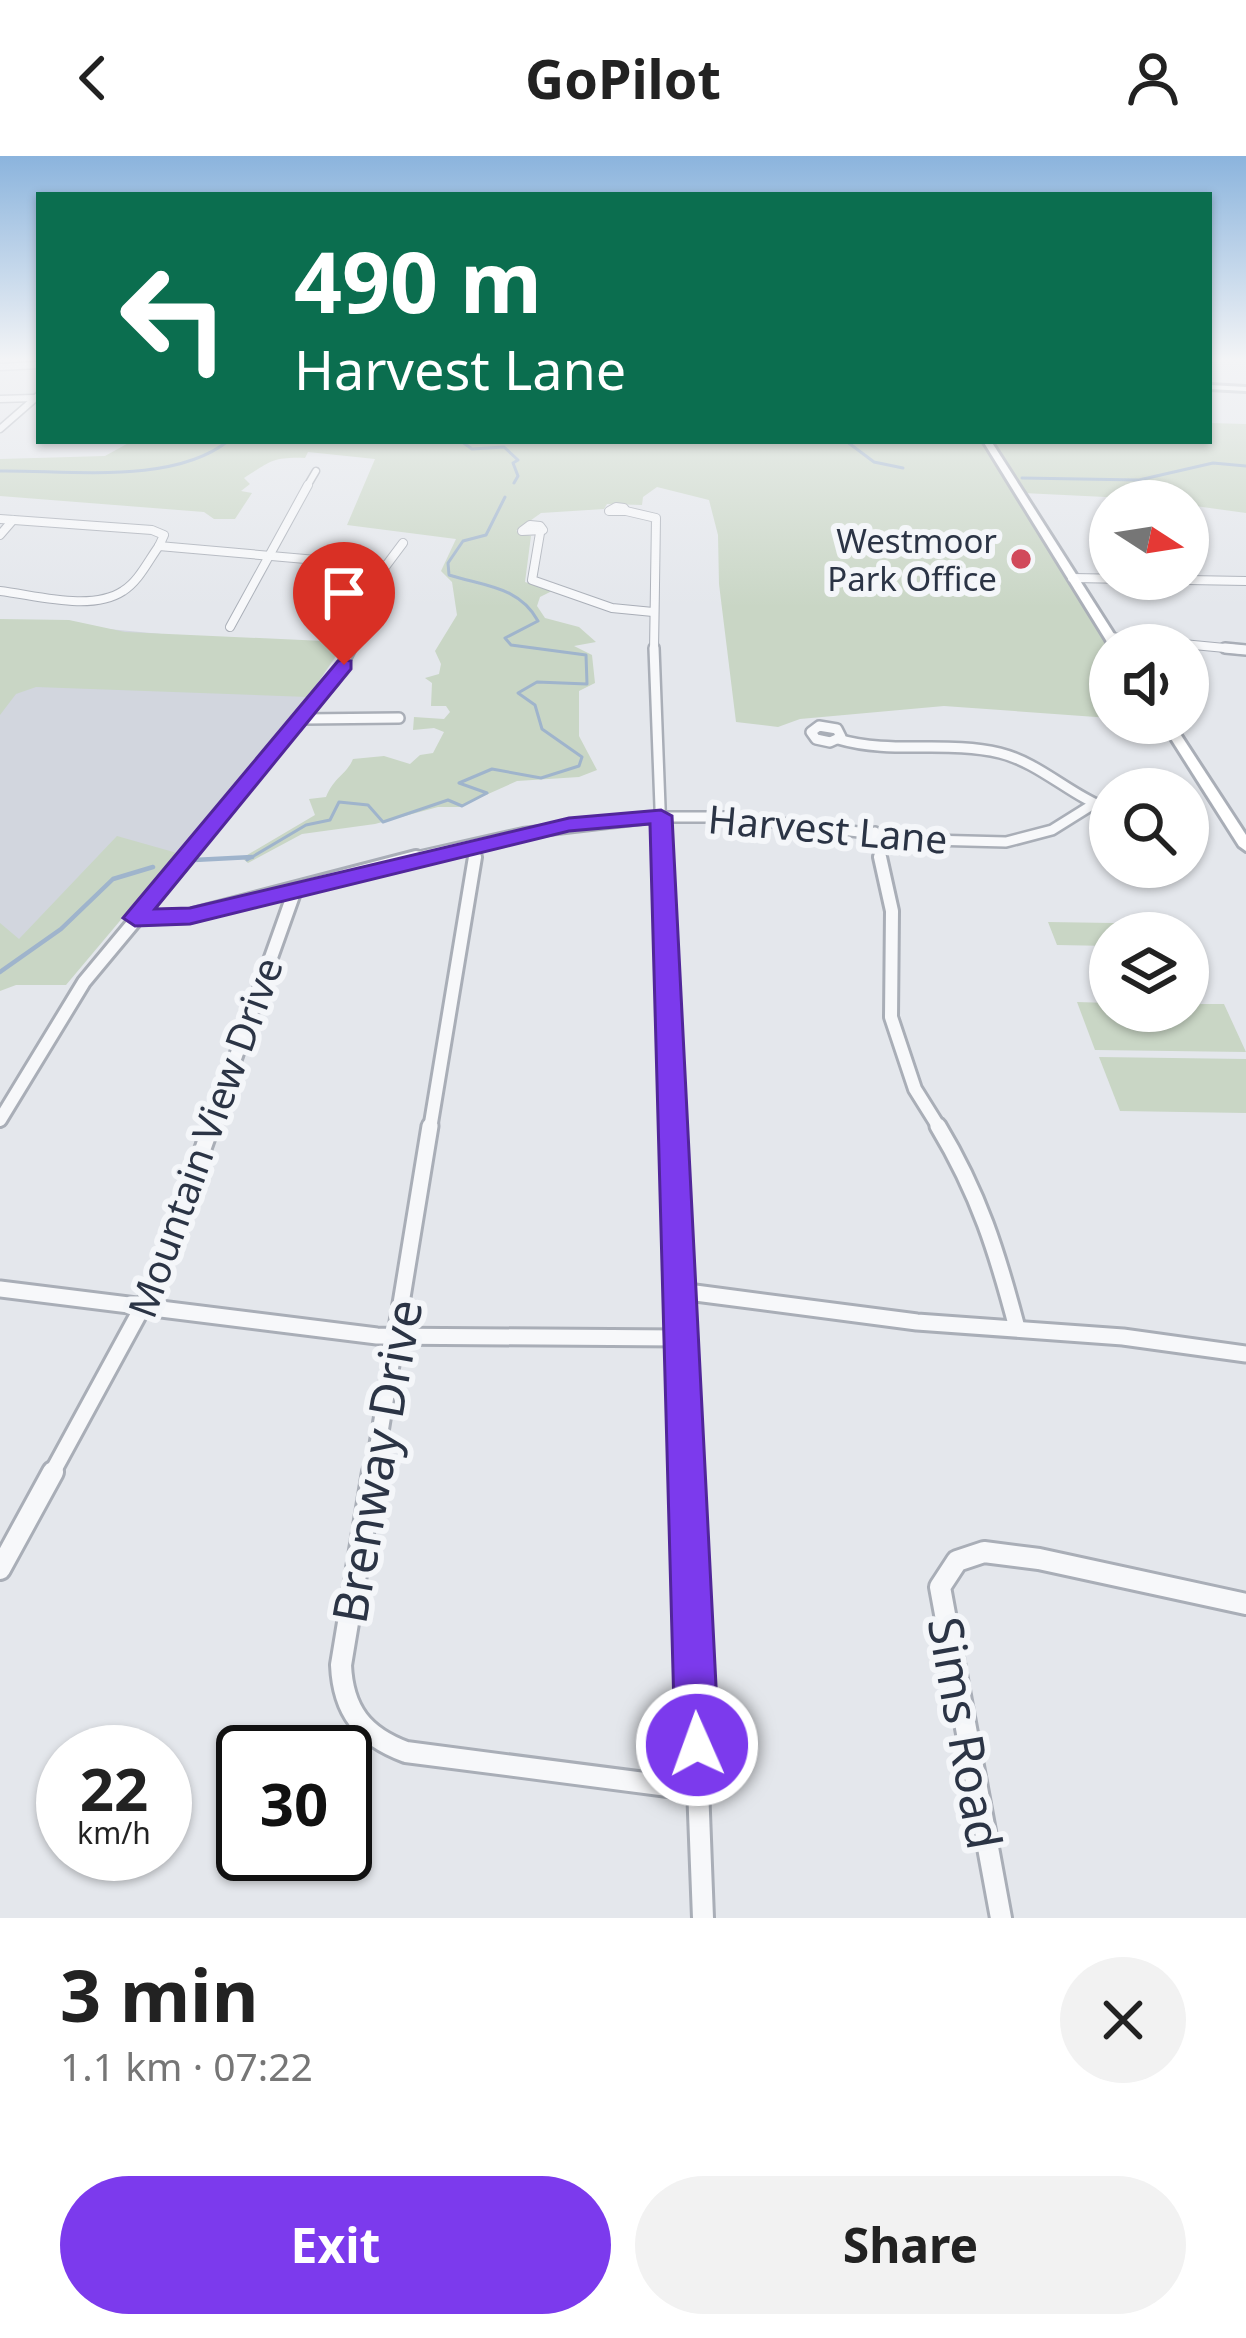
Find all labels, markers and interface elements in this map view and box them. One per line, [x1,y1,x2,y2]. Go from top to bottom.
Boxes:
text: GoPilot [525,41,721,115]
icon: back [60,45,126,111]
icon: person [1120,45,1186,111]
text: 490 m [294,223,542,338]
icon: left [96,240,252,396]
text: Harvest Lane [294,332,626,406]
north arrow [1089,480,1209,600]
map controls [1089,480,1209,1032]
place label: Westmoor Park Office [827,518,997,601]
pin [293,542,395,665]
marker: Westmoor Park Office [1008,546,1034,572]
icon: arrive [311,560,377,626]
button: sound [1089,624,1209,744]
button: search [1089,768,1209,888]
street label: Harvest Lane [706,791,950,865]
button: layers [1089,912,1209,1032]
street label: Mountain View Drive [114,950,294,1324]
street label: Brenway Drive [316,1294,436,1628]
street label: Sims Road [914,1612,1018,1854]
position arrow [634,1682,760,1808]
speed limit sign: 30 [216,1725,372,1881]
text: 22 [80,1747,148,1829]
text: km/h [77,1812,151,1853]
text: 3 min [60,1945,258,2043]
button: close [1060,1957,1186,2083]
text: 1.1 km · 07:22 [60,2039,313,2092]
button: Exit [60,2176,611,2314]
button: Share [635,2176,1186,2314]

